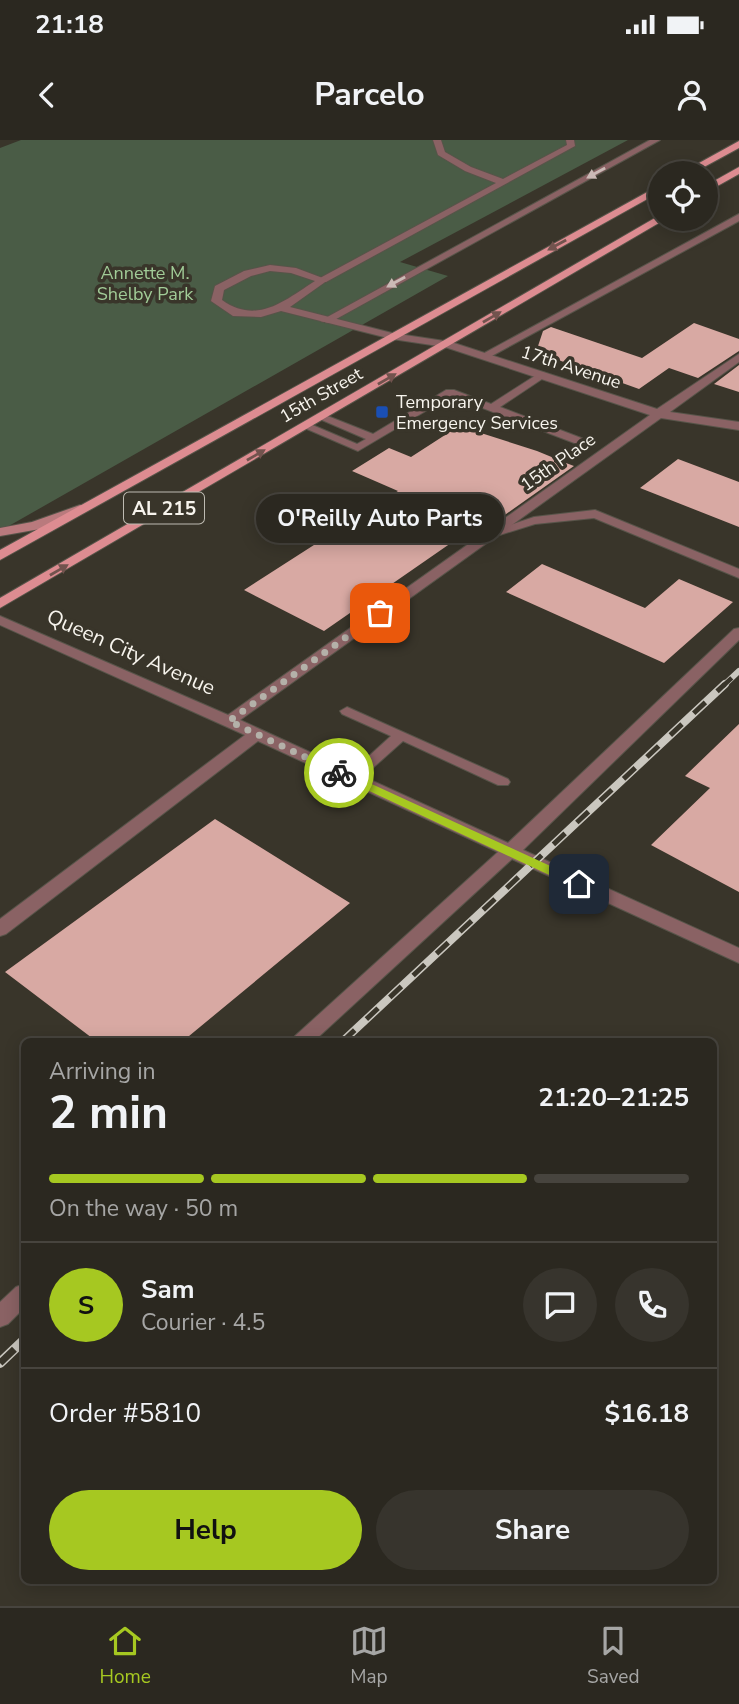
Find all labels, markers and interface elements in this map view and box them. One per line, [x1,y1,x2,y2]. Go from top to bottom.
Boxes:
text: 21:18 [35,7,104,42]
text: Parcelo [314,73,425,116]
icon: back [28,76,66,114]
icon: person [673,76,711,114]
map controls [648,161,718,231]
button: locate [648,161,718,231]
one-way arrow [586,167,606,179]
one-way arrow [548,239,567,251]
park label: Annette M. Shelby Park [97,261,194,306]
one-way arrow [387,276,406,288]
one-way arrow [483,311,502,324]
street label: 17th Avenue [518,340,624,394]
street label: 15th Street [275,361,367,428]
one-way arrow [378,372,397,385]
place label: Temporary Emergency Services [396,390,558,435]
marker: Temporary Emergency Services [374,404,390,420]
street label: 15th Place [516,427,600,497]
one-way arrow [246,449,265,461]
road number: AL 215 [124,492,204,524]
callout: O'Reilly Auto Parts [256,494,504,543]
text: O'Reilly Auto Parts [277,503,483,534]
one-way arrow [49,564,69,576]
pin [350,583,410,643]
icon: bag [361,594,399,632]
street label: Queen City Avenue [42,602,220,702]
courier [304,738,374,808]
icon: bike [320,754,358,792]
pin [549,854,609,914]
icon: home [560,865,598,903]
text: Arriving in [49,1056,156,1087]
text: 21:20–21:25 [538,1080,689,1115]
text: 2 min [49,1081,168,1144]
text: On the way · 50 m [49,1193,238,1224]
button: chat [523,1268,597,1342]
button: phone [615,1268,689,1342]
text: Sam [141,1272,194,1307]
text: S [78,1288,94,1323]
text: Courier · 4.5 [141,1307,265,1338]
text: Order #5810 [49,1396,201,1431]
text: $16.18 [605,1396,689,1431]
button: Help [49,1490,362,1570]
button: Share [376,1490,689,1570]
tab: Home [100,1622,151,1690]
tab: Map [350,1622,388,1690]
tab: Saved [587,1622,639,1690]

